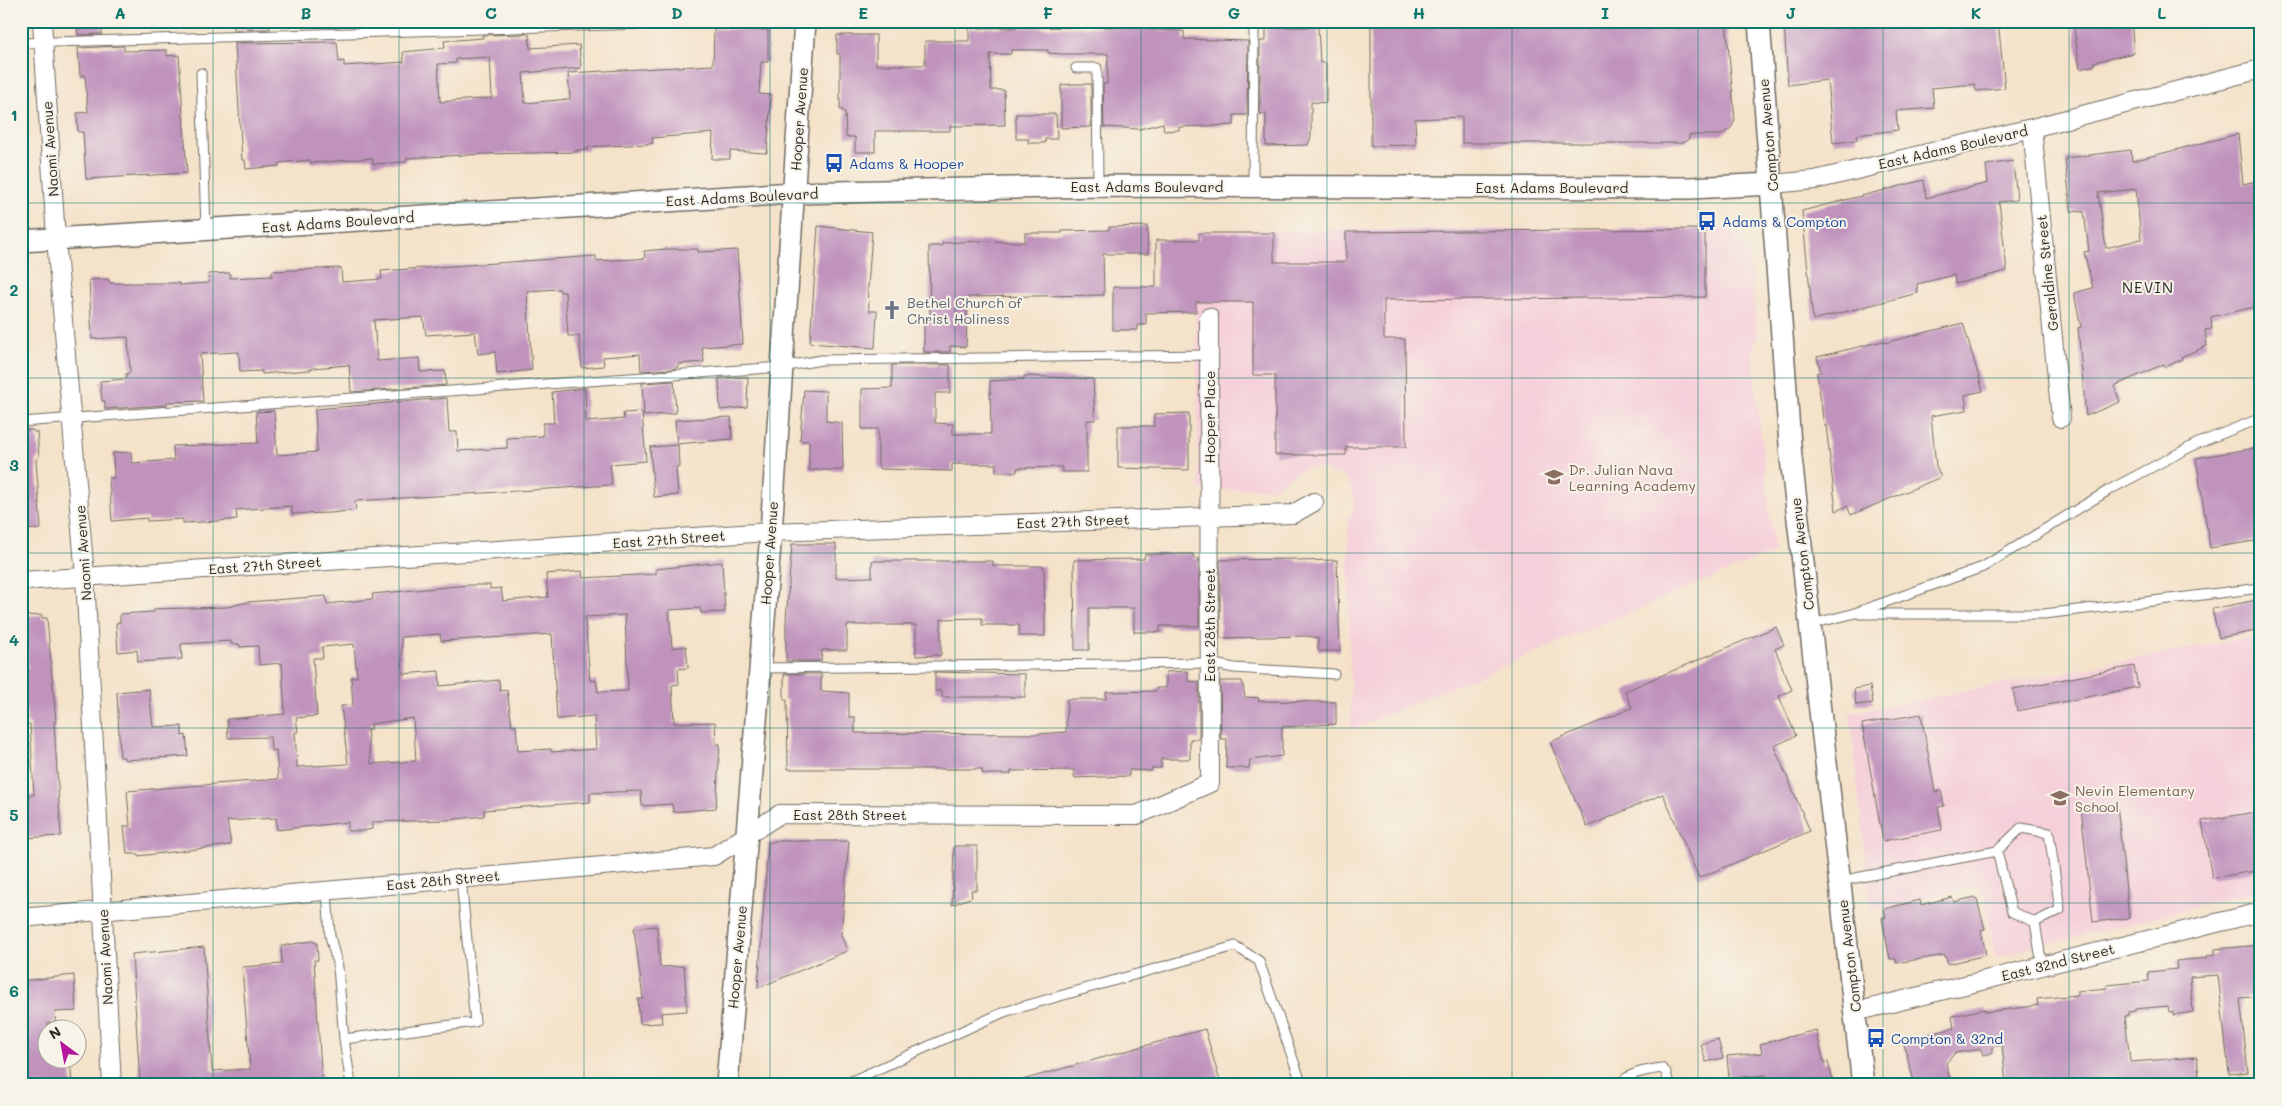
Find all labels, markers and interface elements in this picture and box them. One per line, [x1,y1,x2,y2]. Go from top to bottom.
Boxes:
text: A [114,2,126,23]
text: B [301,2,311,23]
text: C [485,2,497,23]
text: D [671,2,683,23]
text: E [858,2,868,23]
text: F [1043,2,1053,23]
text: G [1228,2,1240,23]
text: H [1413,2,1425,23]
text: I [1601,2,1609,23]
text: J [1786,2,1796,23]
text: K [1971,2,1981,23]
text: L [2157,2,2167,23]
street label: Hooper Avenue [786,67,812,171]
street label: Compton Avenue [1754,78,1782,192]
street label: Naomi Avenue [37,101,63,197]
text: 1 [10,104,18,125]
street label: East Adams Boulevard [1876,121,2030,173]
bus stop icon: Adams & Hooper [823,152,845,174]
place label: Adams & Hooper [849,154,964,173]
street label: East Adams Boulevard [1071,177,1224,196]
street label: East Adams Boulevard [1476,178,1629,197]
street label: East Adams Boulevard [665,184,819,210]
street label: East Adams Boulevard [261,207,415,237]
bus stop icon: Adams & Compton [1696,210,1718,232]
place label: Adams & Compton [1722,212,1847,231]
street label: Geraldine Street [2031,214,2063,332]
district label: NEVIN [2122,277,2174,297]
text: 2 [10,279,19,300]
place label: Bethel Church of Christ Holiness [907,293,1023,328]
church icon: Bethel Church of Christ Holiness [881,299,903,321]
street label: Hooper Place [1200,370,1219,464]
text: 3 [9,454,19,475]
place label: Dr. Julian Nava Learning Academy [1569,460,1696,495]
school or university icon: Dr. Julian Nava Learning Academy [1543,466,1565,488]
street label: Compton Avenue [1786,497,1818,611]
street label: Hooper Avenue [756,501,782,605]
street label: Naomi Avenue [70,505,96,601]
street label: East 27th Street [1016,510,1130,532]
street label: East 27th Street [612,526,726,552]
street label: East 27th Street [208,552,322,578]
street label: East 28th Street [1200,568,1219,682]
text: 4 [9,629,19,650]
place label: Nevin Elementary School [2075,781,2195,816]
school or university icon: Nevin Elementary School [2049,787,2071,809]
text: 5 [9,804,19,825]
street label: East 28th Street [793,805,907,824]
street label: East 28th Street [386,866,500,894]
street label: Compton Avenue [1833,899,1865,1013]
street label: Hooper Avenue [723,904,751,1010]
street label: Naomi Avenue [93,909,117,1005]
street label: East 32nd Street [1999,939,2117,985]
text: 6 [9,980,19,1001]
north arrow [38,1018,88,1068]
text: N [45,1022,64,1043]
bus stop icon: Compton & 32nd [1865,1027,1887,1049]
place label: Compton & 32nd [1891,1029,2003,1048]

